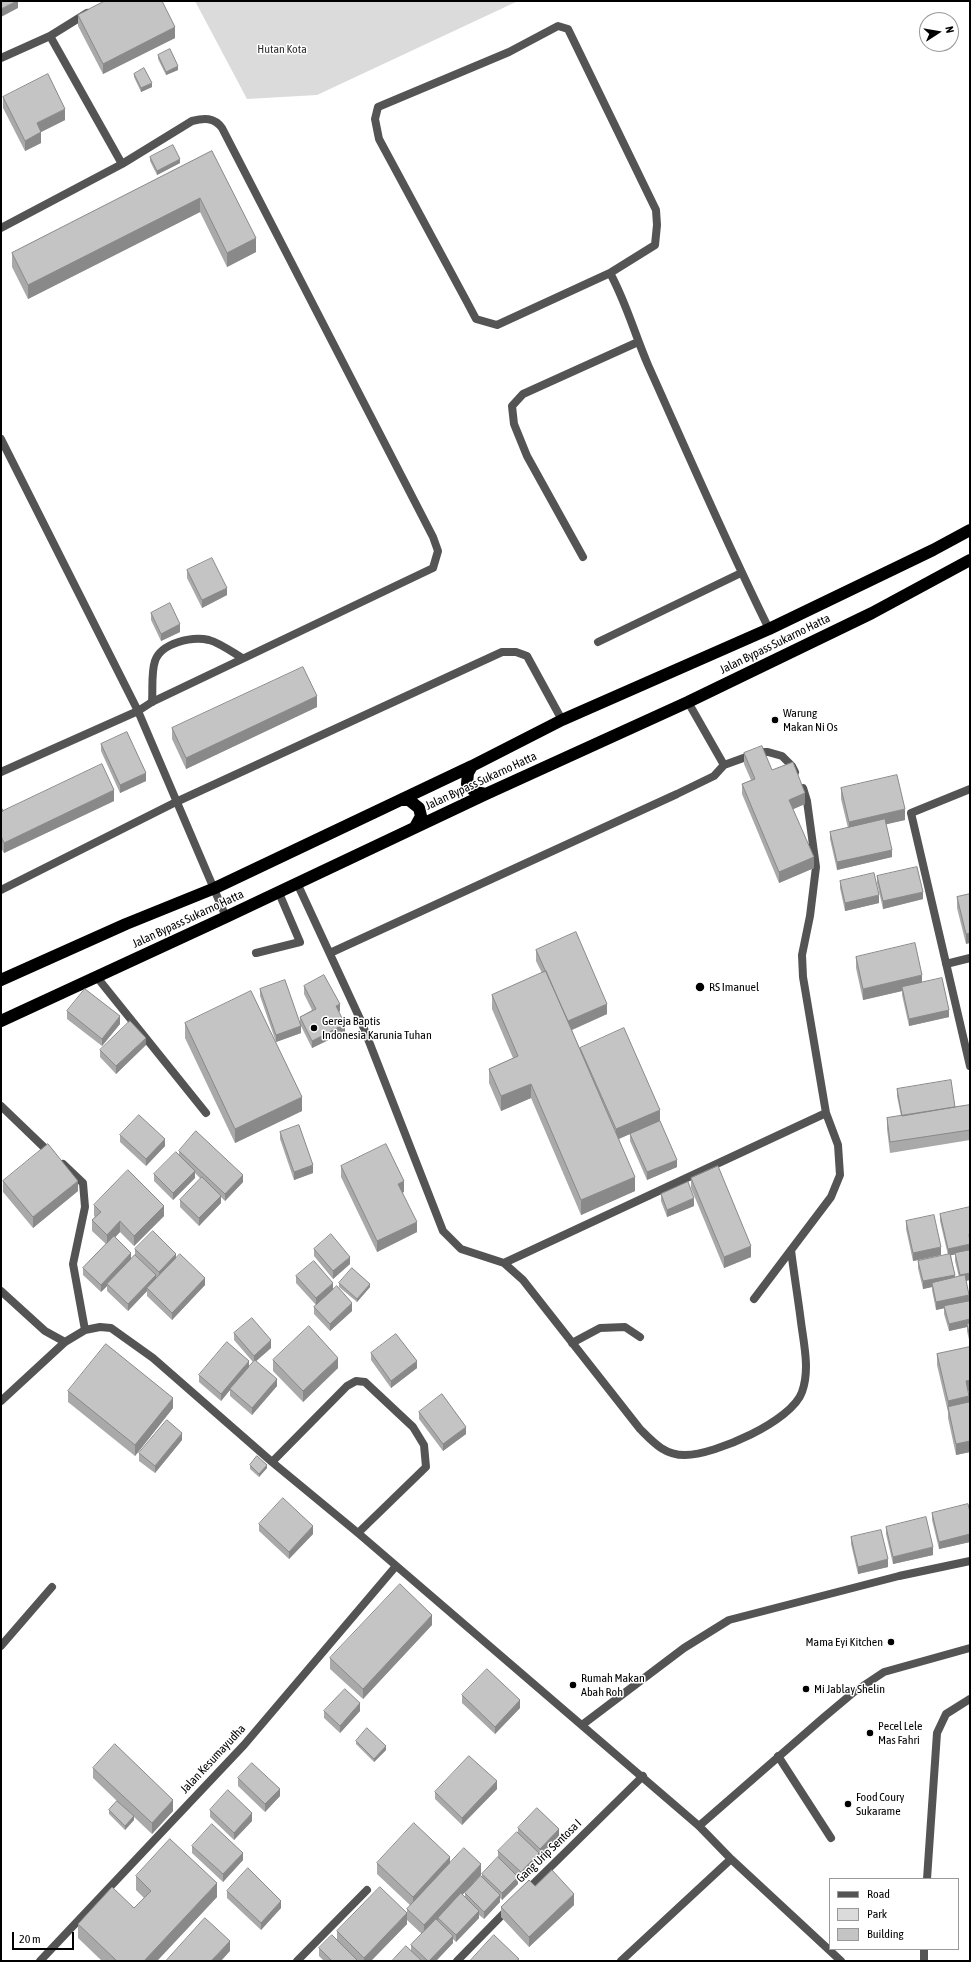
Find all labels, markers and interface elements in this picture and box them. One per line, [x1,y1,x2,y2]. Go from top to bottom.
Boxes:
north arrow [919,12,959,52]
text: N [943,25,956,34]
park label: Hutan Kota [257,42,307,56]
street label: Jalan Bypass Sukarno Hatta [717,611,833,677]
place label: Warung Makan Ni Os [783,706,838,734]
marker: Warung Makan Ni Os [770,715,780,725]
street label: Jalan Bypass Sukarno Hatta [423,749,539,813]
street label: Jalan Bypass Sukarno Hatta [130,887,246,951]
place label: RS Imanuel [709,980,759,994]
marker: RS Imanuel [694,981,706,993]
place label: Gereja Baptis Indonesia Karunia Tuhan [322,1014,432,1042]
marker: Gereja Baptis Indonesia Karunia Tuhan [309,1023,319,1033]
place label: Mama Eyi Kitchen [806,1635,883,1649]
marker: Mama Eyi Kitchen [886,1637,896,1647]
place label: Rumah Makan Abah Roh [581,1671,645,1699]
marker: Rumah Makan Abah Roh [568,1680,578,1690]
place label: Mi Jablay Shelin [814,1682,885,1696]
marker: Mi Jablay Shelin [801,1684,811,1694]
place label: Pecel Lele Mas Fahri [878,1719,922,1747]
street label: Jalan Kesumayudha [177,1722,249,1796]
marker: Pecel Lele Mas Fahri [865,1728,875,1738]
place label: Food Coury Sukarame [856,1790,905,1818]
marker: Food Coury Sukarame [843,1799,853,1809]
street label: Gang Urip Sentosa I [513,1816,585,1886]
legend [829,1878,959,1950]
text: Road [867,1887,890,1901]
text: Park [867,1907,887,1921]
scale bar [14,1924,76,1950]
text: Building [867,1927,904,1941]
text: 20 m [19,1932,41,1946]

